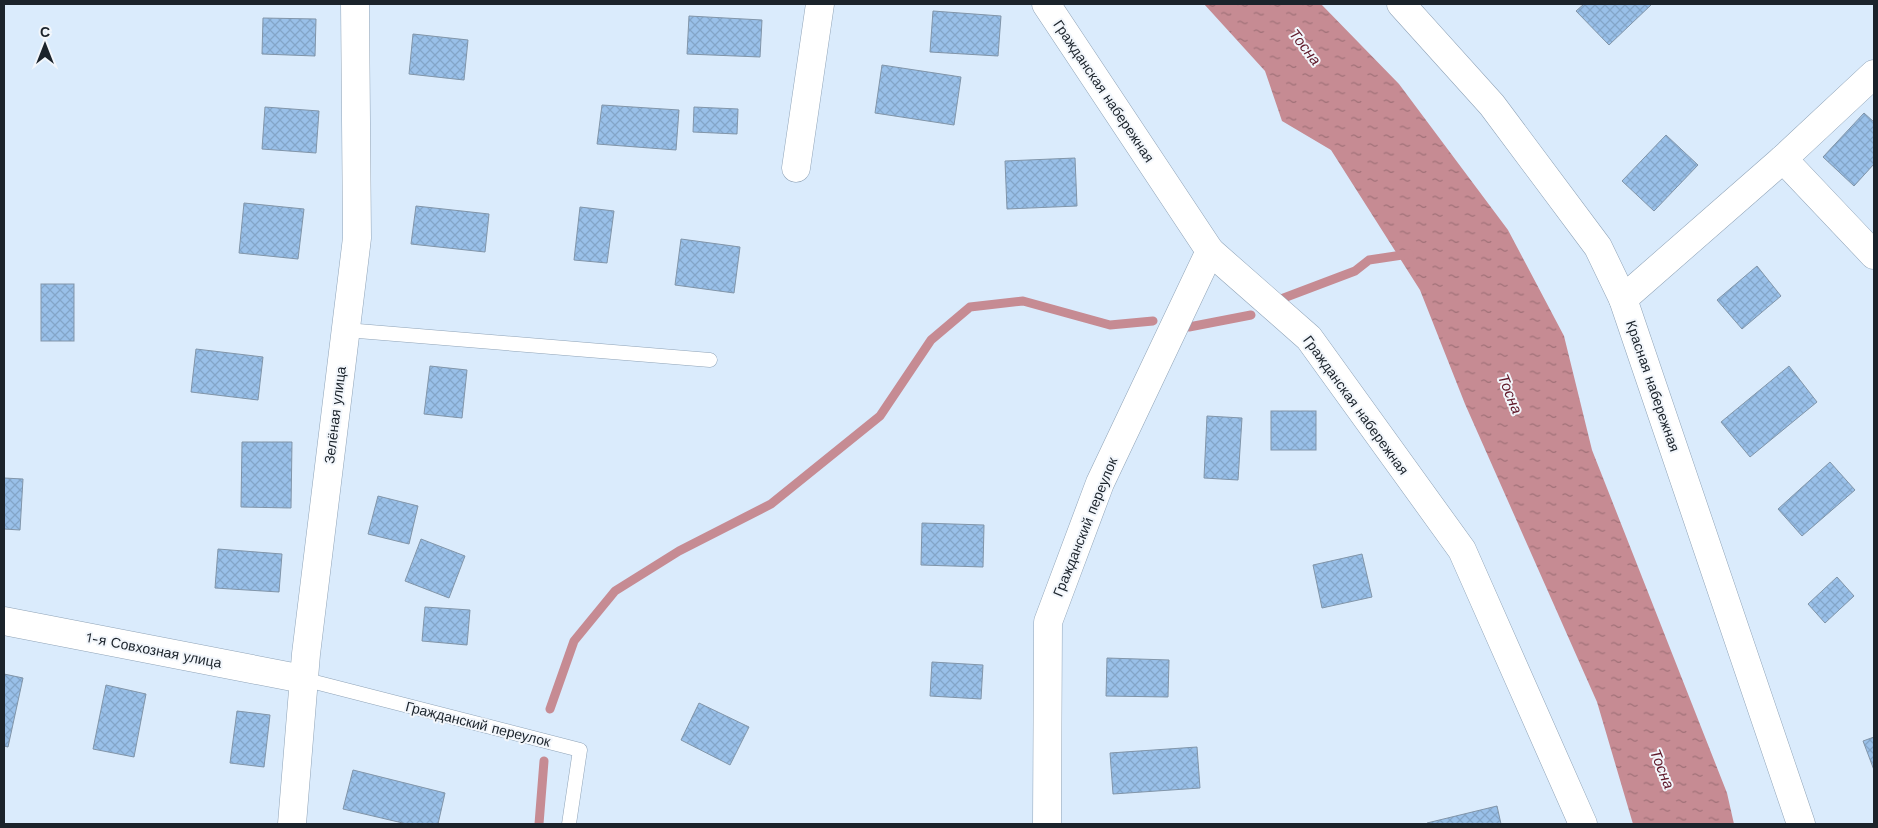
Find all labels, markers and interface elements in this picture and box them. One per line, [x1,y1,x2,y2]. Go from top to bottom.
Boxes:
street label: Гражданская набережная [1050,17,1158,165]
north arrow [20,20,70,70]
text: С [40,24,50,40]
water label: Тосна [1285,25,1325,69]
street label: Красная набережная [1623,318,1683,454]
street label: Гражданская набережная [1300,332,1412,478]
street label: Зелёная улица [321,365,349,465]
water label: Тосна [1494,372,1526,416]
street label: Гражданский переулок [1050,454,1121,599]
street label: 1-я Совхозная улица [85,629,223,671]
street label: Гражданский переулок [404,698,553,750]
water label: Тосна [1646,747,1678,791]

